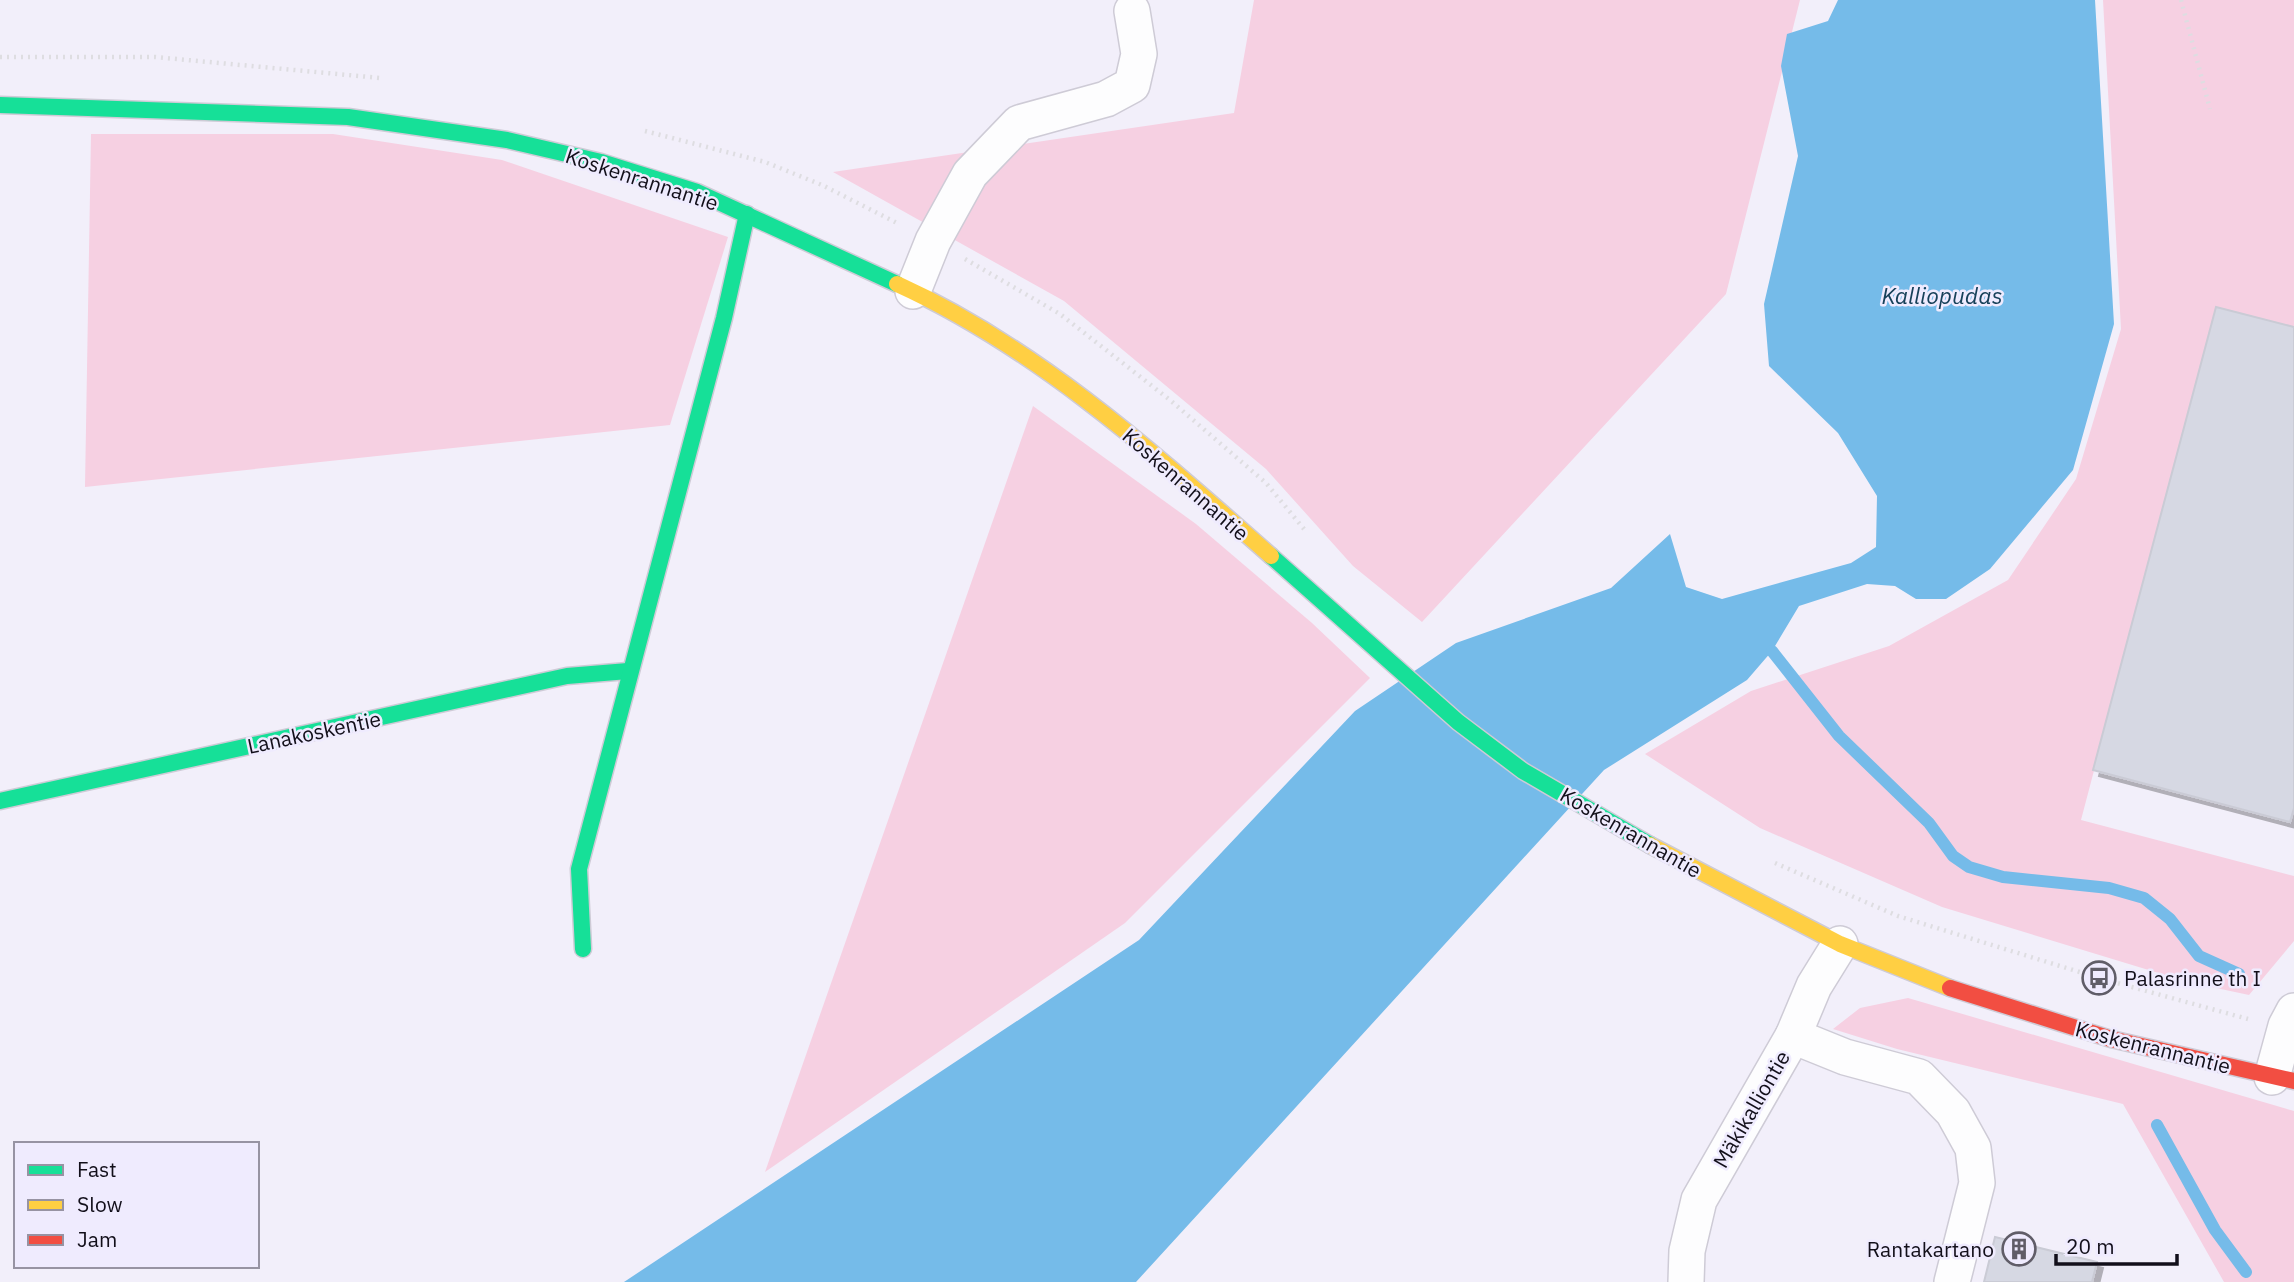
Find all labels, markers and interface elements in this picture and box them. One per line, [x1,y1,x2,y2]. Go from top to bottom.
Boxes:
street label: Koskenrannantie [562,141,722,217]
water label: Kalliopudas [1881,280,2003,310]
street label: Koskenrannantie [1117,421,1255,547]
street label: Lanakoskentie [245,704,383,760]
street label: Koskenrannantie [1555,780,1707,884]
bus stop icon: Palasrinne th I [2080,959,2118,997]
place label: Palasrinne th I [2124,964,2261,992]
street label: Koskenrannantie [2073,1014,2233,1080]
street label: Mäkikalliontie [1706,1045,1796,1173]
legend [14,1142,259,1268]
text: Fast [77,1155,117,1183]
text: Slow [77,1190,123,1218]
scale bar [2056,1222,2177,1266]
text: Jam [77,1225,117,1253]
building icon: Rantakartano [2000,1230,2038,1268]
text: 20 m [2066,1232,2115,1260]
place label: Rantakartano [1867,1235,1994,1263]

